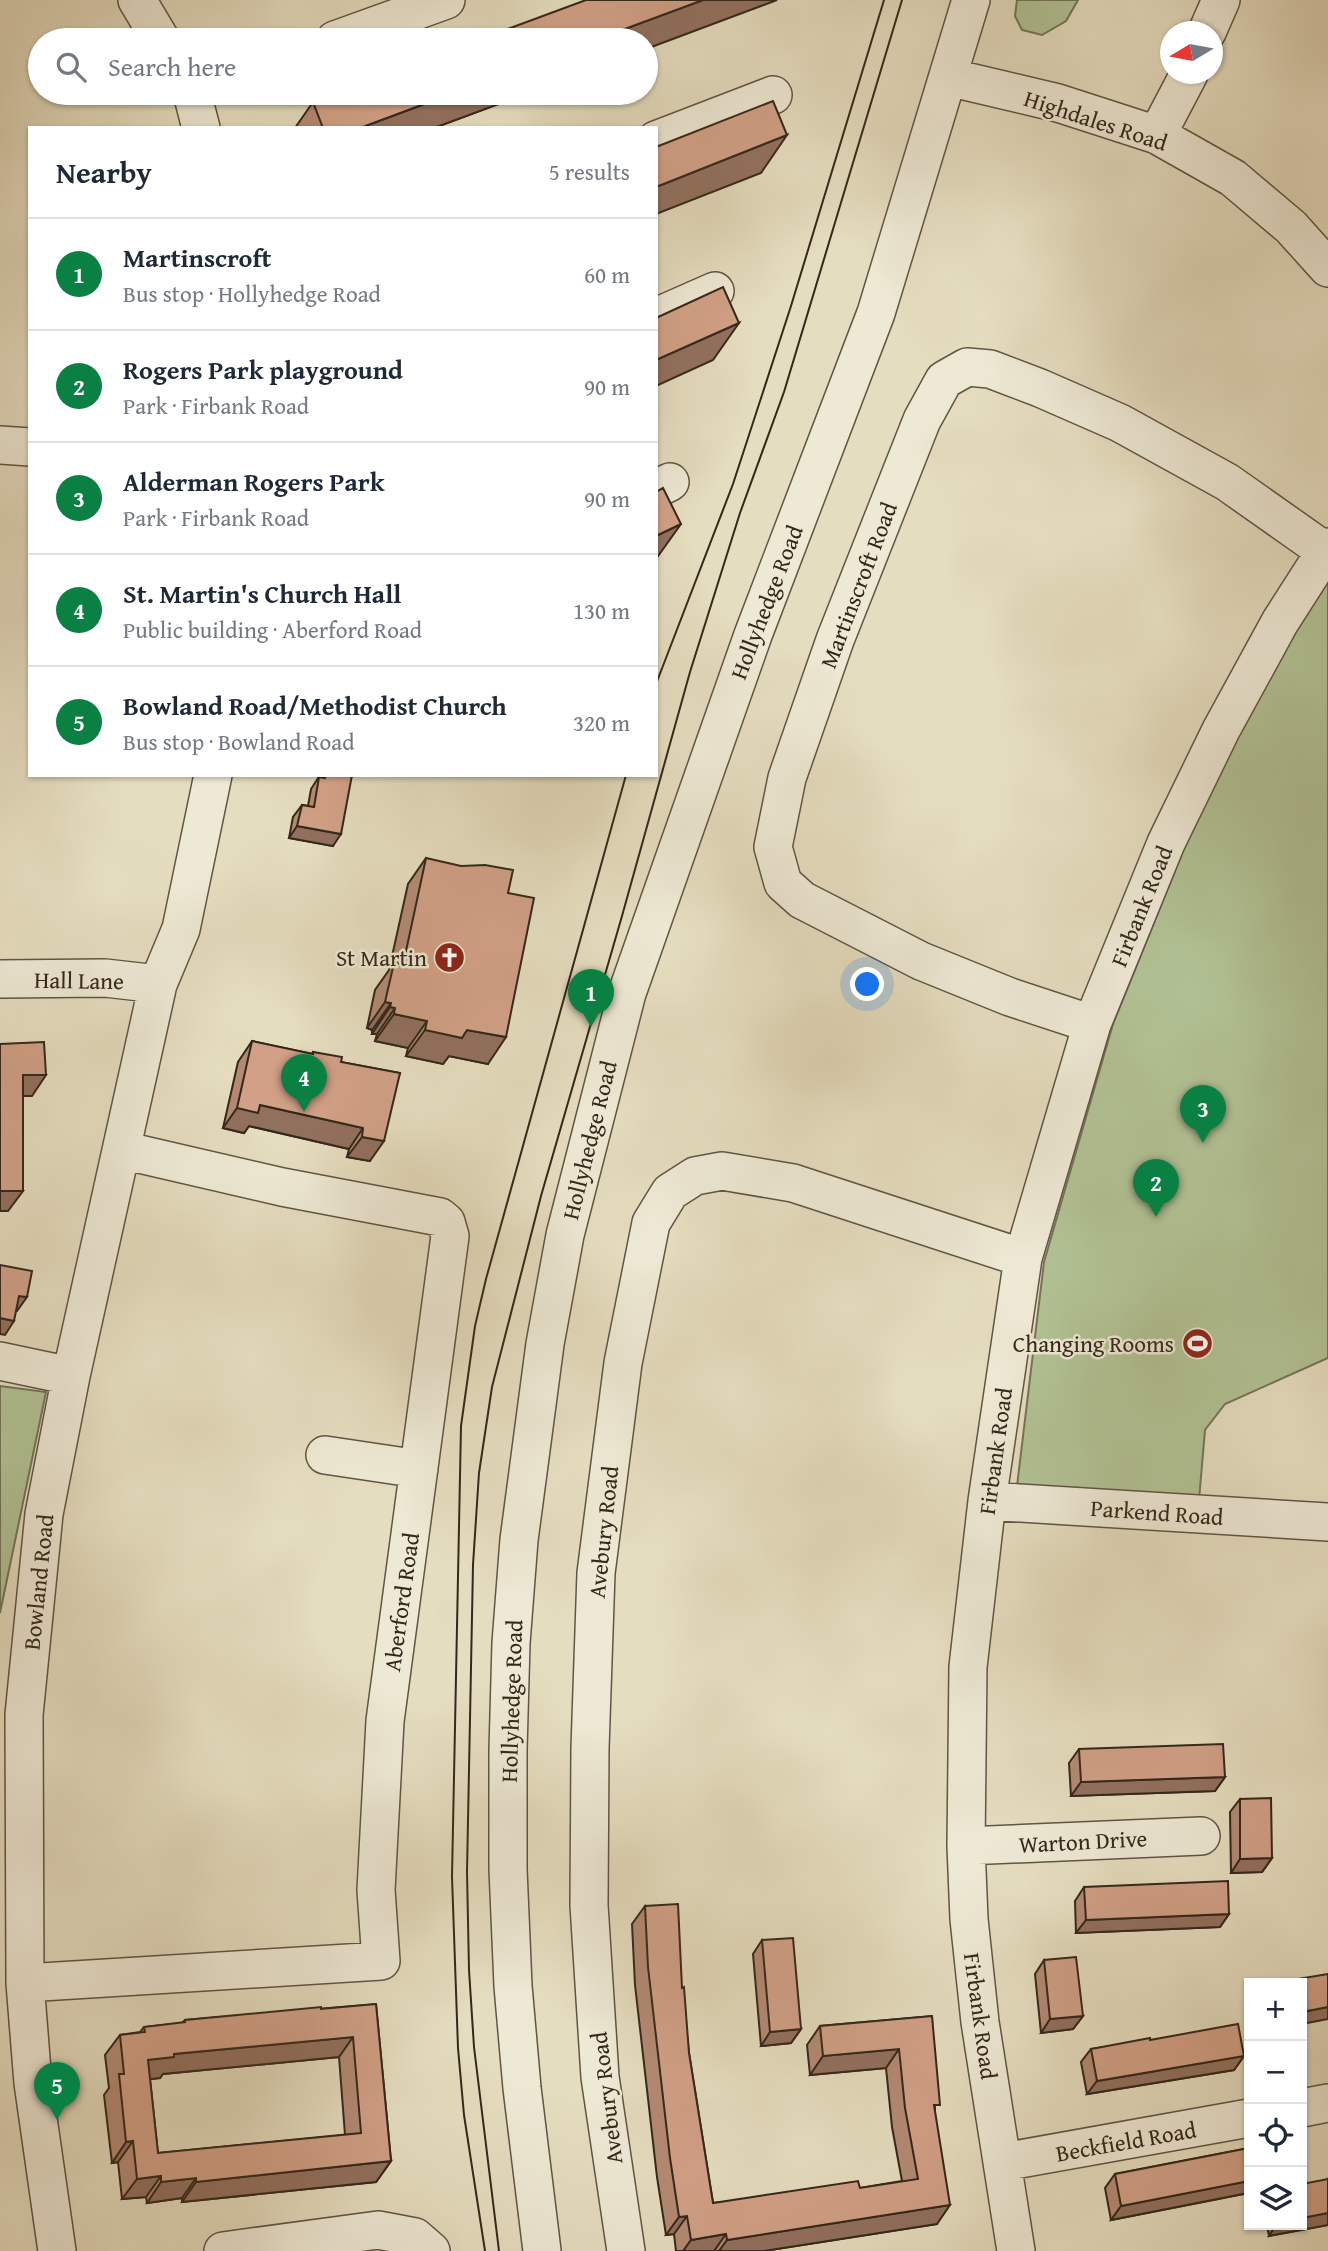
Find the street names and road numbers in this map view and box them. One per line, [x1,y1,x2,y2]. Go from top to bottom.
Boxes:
street label: Highdales Road [1020,81,1173,159]
street label: Martinscroft Road [811,496,905,673]
street label: Hollyhedge Road [721,519,811,684]
street label: Firbank Road [1102,840,1180,971]
street label: Hall Lane [34,963,124,997]
street label: Hollyhedge Road [553,1056,625,1223]
street label: Firbank Road [970,1385,1020,1517]
street label: Avebury Road [580,1463,626,1600]
street label: Parkend Road [1089,1491,1225,1533]
street label: Bowland Road [14,1512,62,1652]
street label: Aberford Road [375,1530,427,1674]
street label: Hollyhedge Road [492,1618,530,1783]
street label: Warton Drive [1018,1821,1148,1861]
street label: Firbank Road [956,1950,1006,2082]
street label: Avebury Road [581,2029,630,2166]
street label: Beckfield Road [1053,2112,1199,2170]

